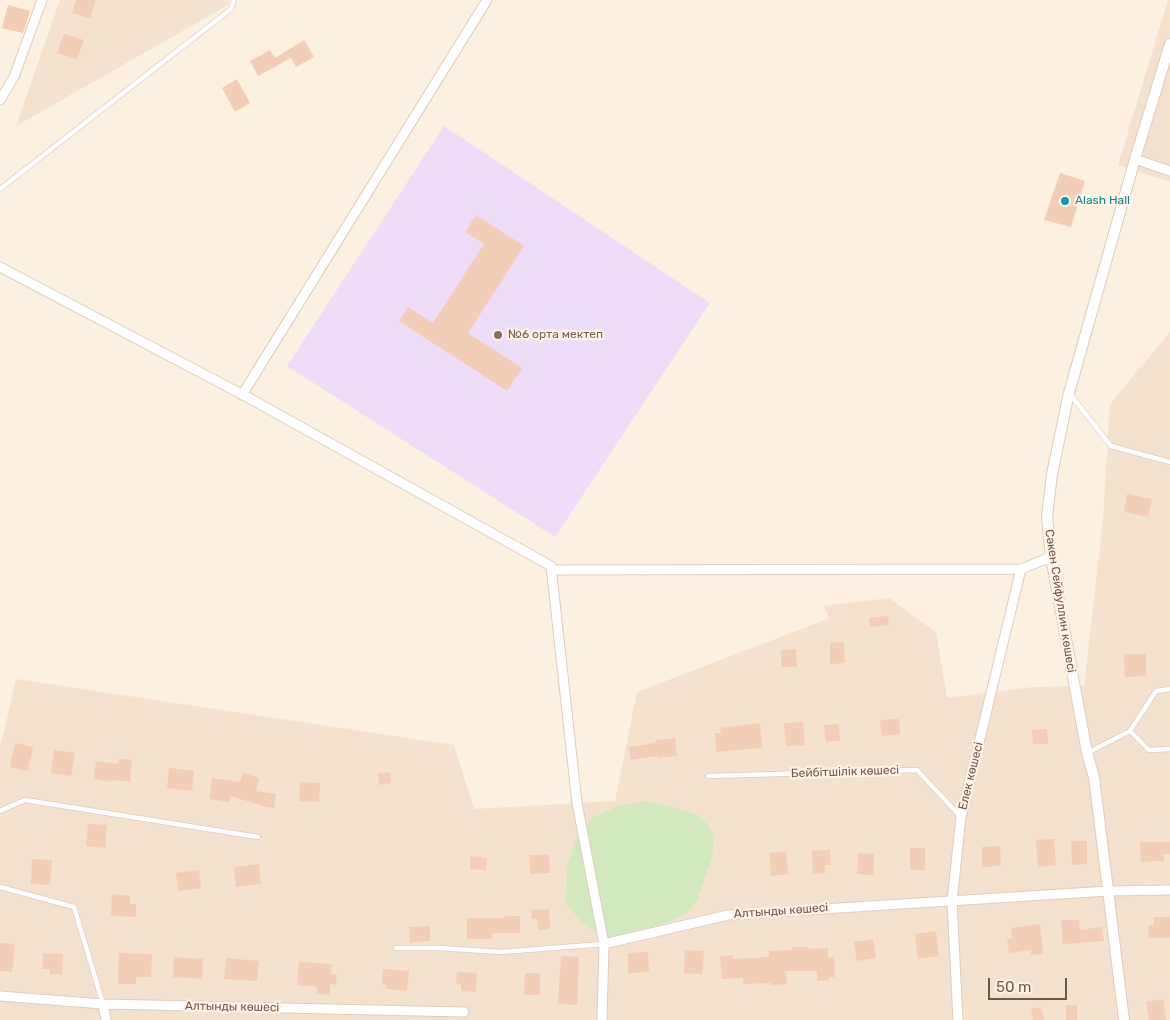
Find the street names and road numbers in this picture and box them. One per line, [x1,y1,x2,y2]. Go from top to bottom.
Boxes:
street label: Сәкен Сейфуллин көшесі [1042,528,1078,674]
street label: Елек көшесі [956,741,986,811]
street label: Бейбітшілік көшесі [791,763,899,781]
street label: Алтынды көшесі [733,901,829,921]
street label: Алтынды көшесі [185,999,279,1015]

